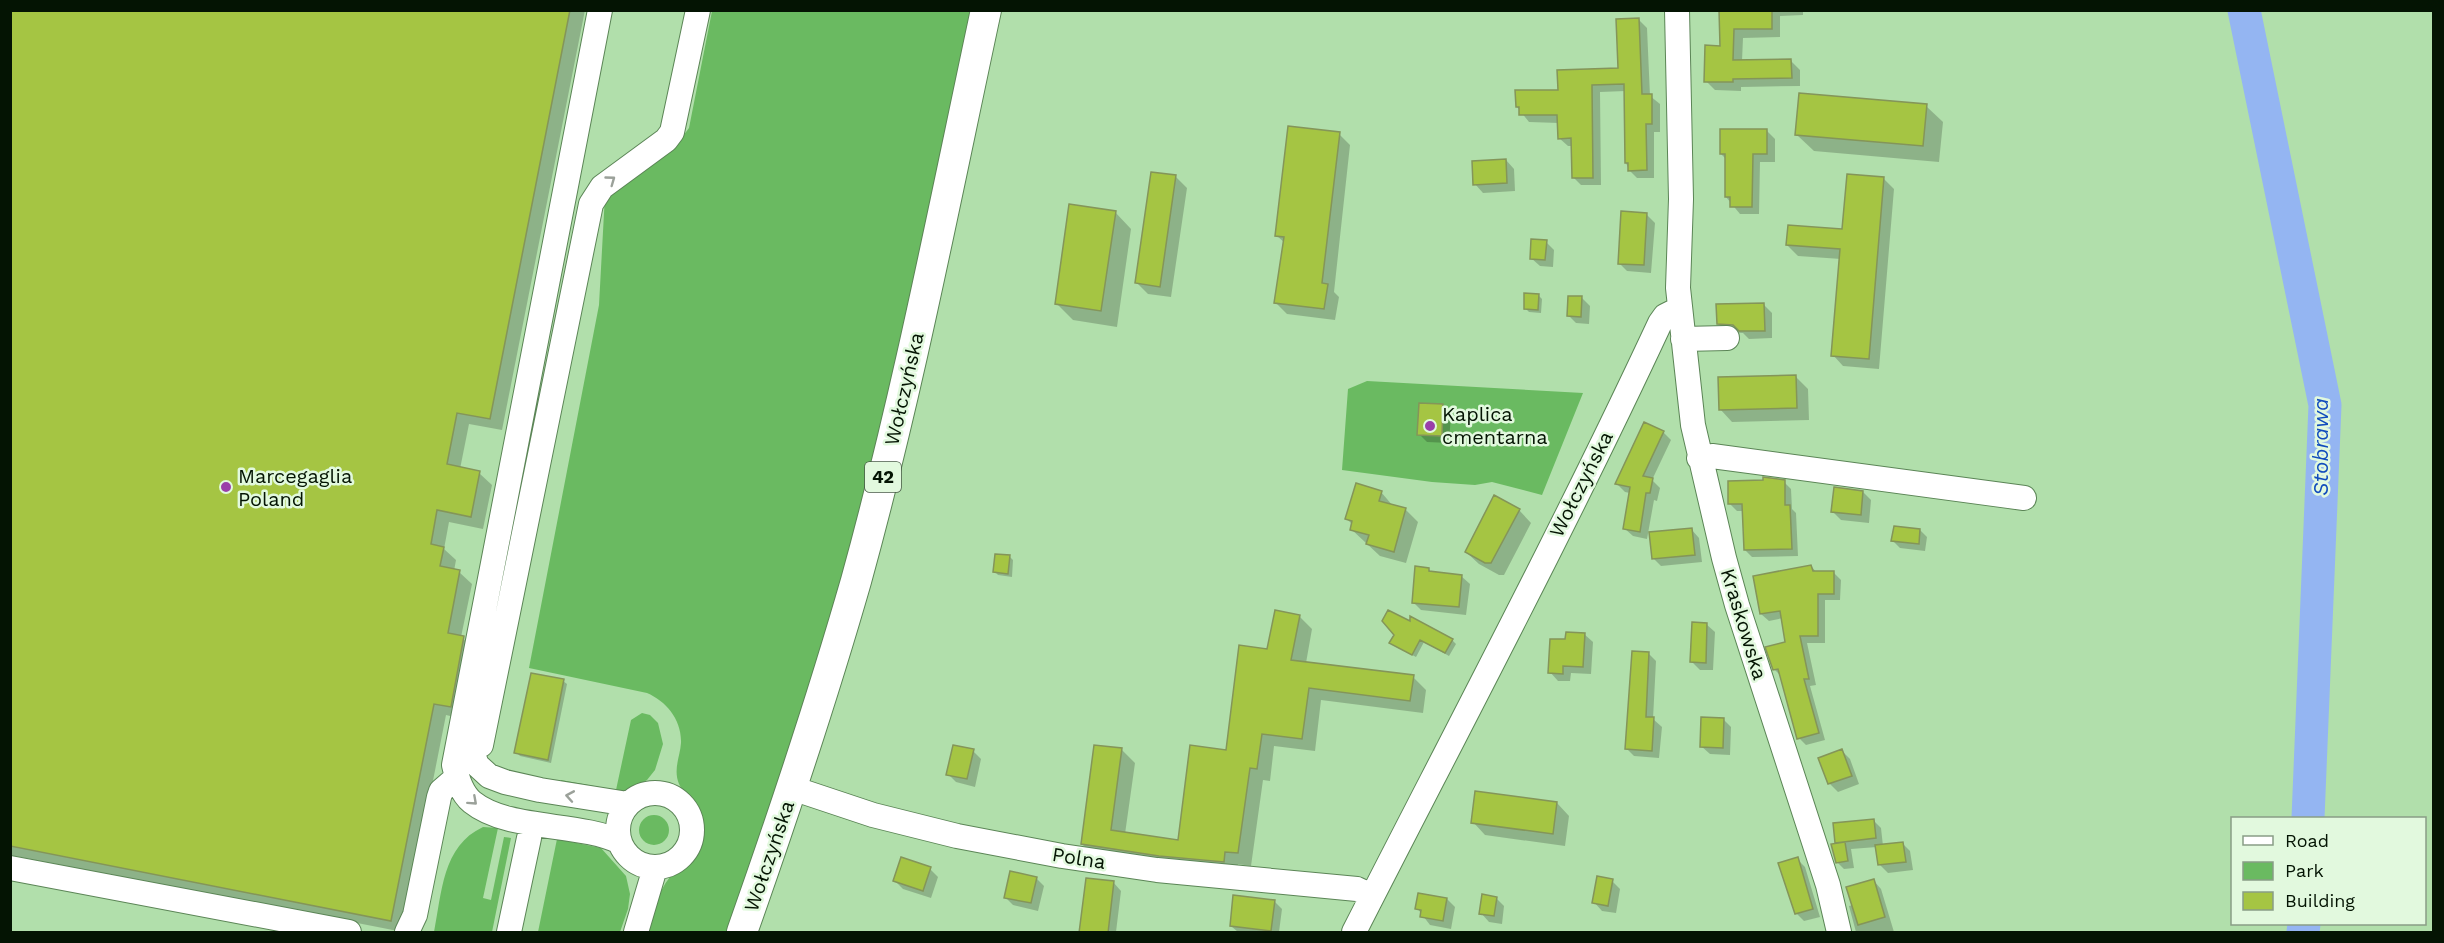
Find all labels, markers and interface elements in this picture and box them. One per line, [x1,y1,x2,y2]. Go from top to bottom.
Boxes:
one-way arrow [605,176,616,187]
street label: Wołczyńska [879,330,929,448]
water label: Stobrawa [2308,398,2333,496]
place label: Kaplica cmentarna [1442,402,1548,449]
marker: Kaplica cmentarna [1423,419,1437,433]
street label: Wołczyńska [1544,427,1618,541]
road number: 42 [865,462,901,492]
place label: Marcegaglia Poland [238,464,352,511]
marker: Marcegaglia Poland [219,480,233,494]
street label: Kraskowska [1716,565,1772,683]
one-way arrow [566,790,575,802]
one-way arrow [466,794,477,805]
street label: Wołczyńska [739,797,799,915]
legend [2231,817,2426,925]
text: Road [2285,830,2329,851]
street label: Polna [1051,842,1107,874]
text: Park [2285,860,2324,881]
text: Building [2285,890,2355,911]

